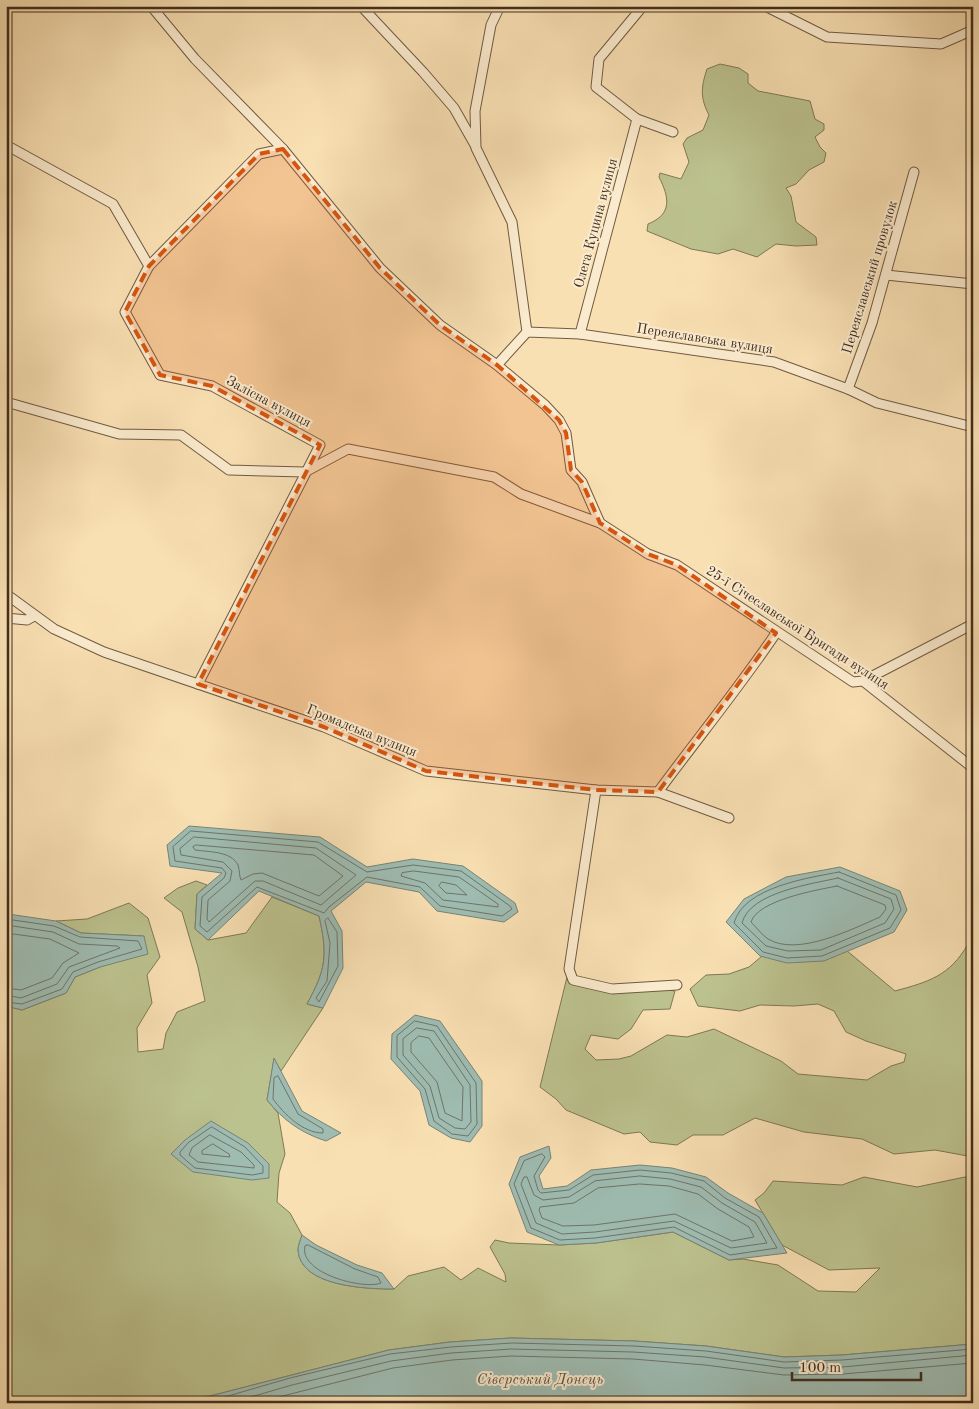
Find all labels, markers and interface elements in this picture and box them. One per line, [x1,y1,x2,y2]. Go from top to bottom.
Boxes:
street label: Олега Куцина вулиця [572,157,620,290]
street label: Переяславський провулок [840,199,900,356]
street label: Переяславська вулиця [636,321,774,357]
street label: Залісна вулиця [224,374,313,430]
street label: 25-ї Січеславської Бригади вулиця [704,563,891,692]
street label: Громадська вулиця [304,702,419,759]
scale bar [792,1349,920,1381]
text: 100 m [799,1361,841,1376]
water label: Сіверський Донець [477,1373,603,1388]

